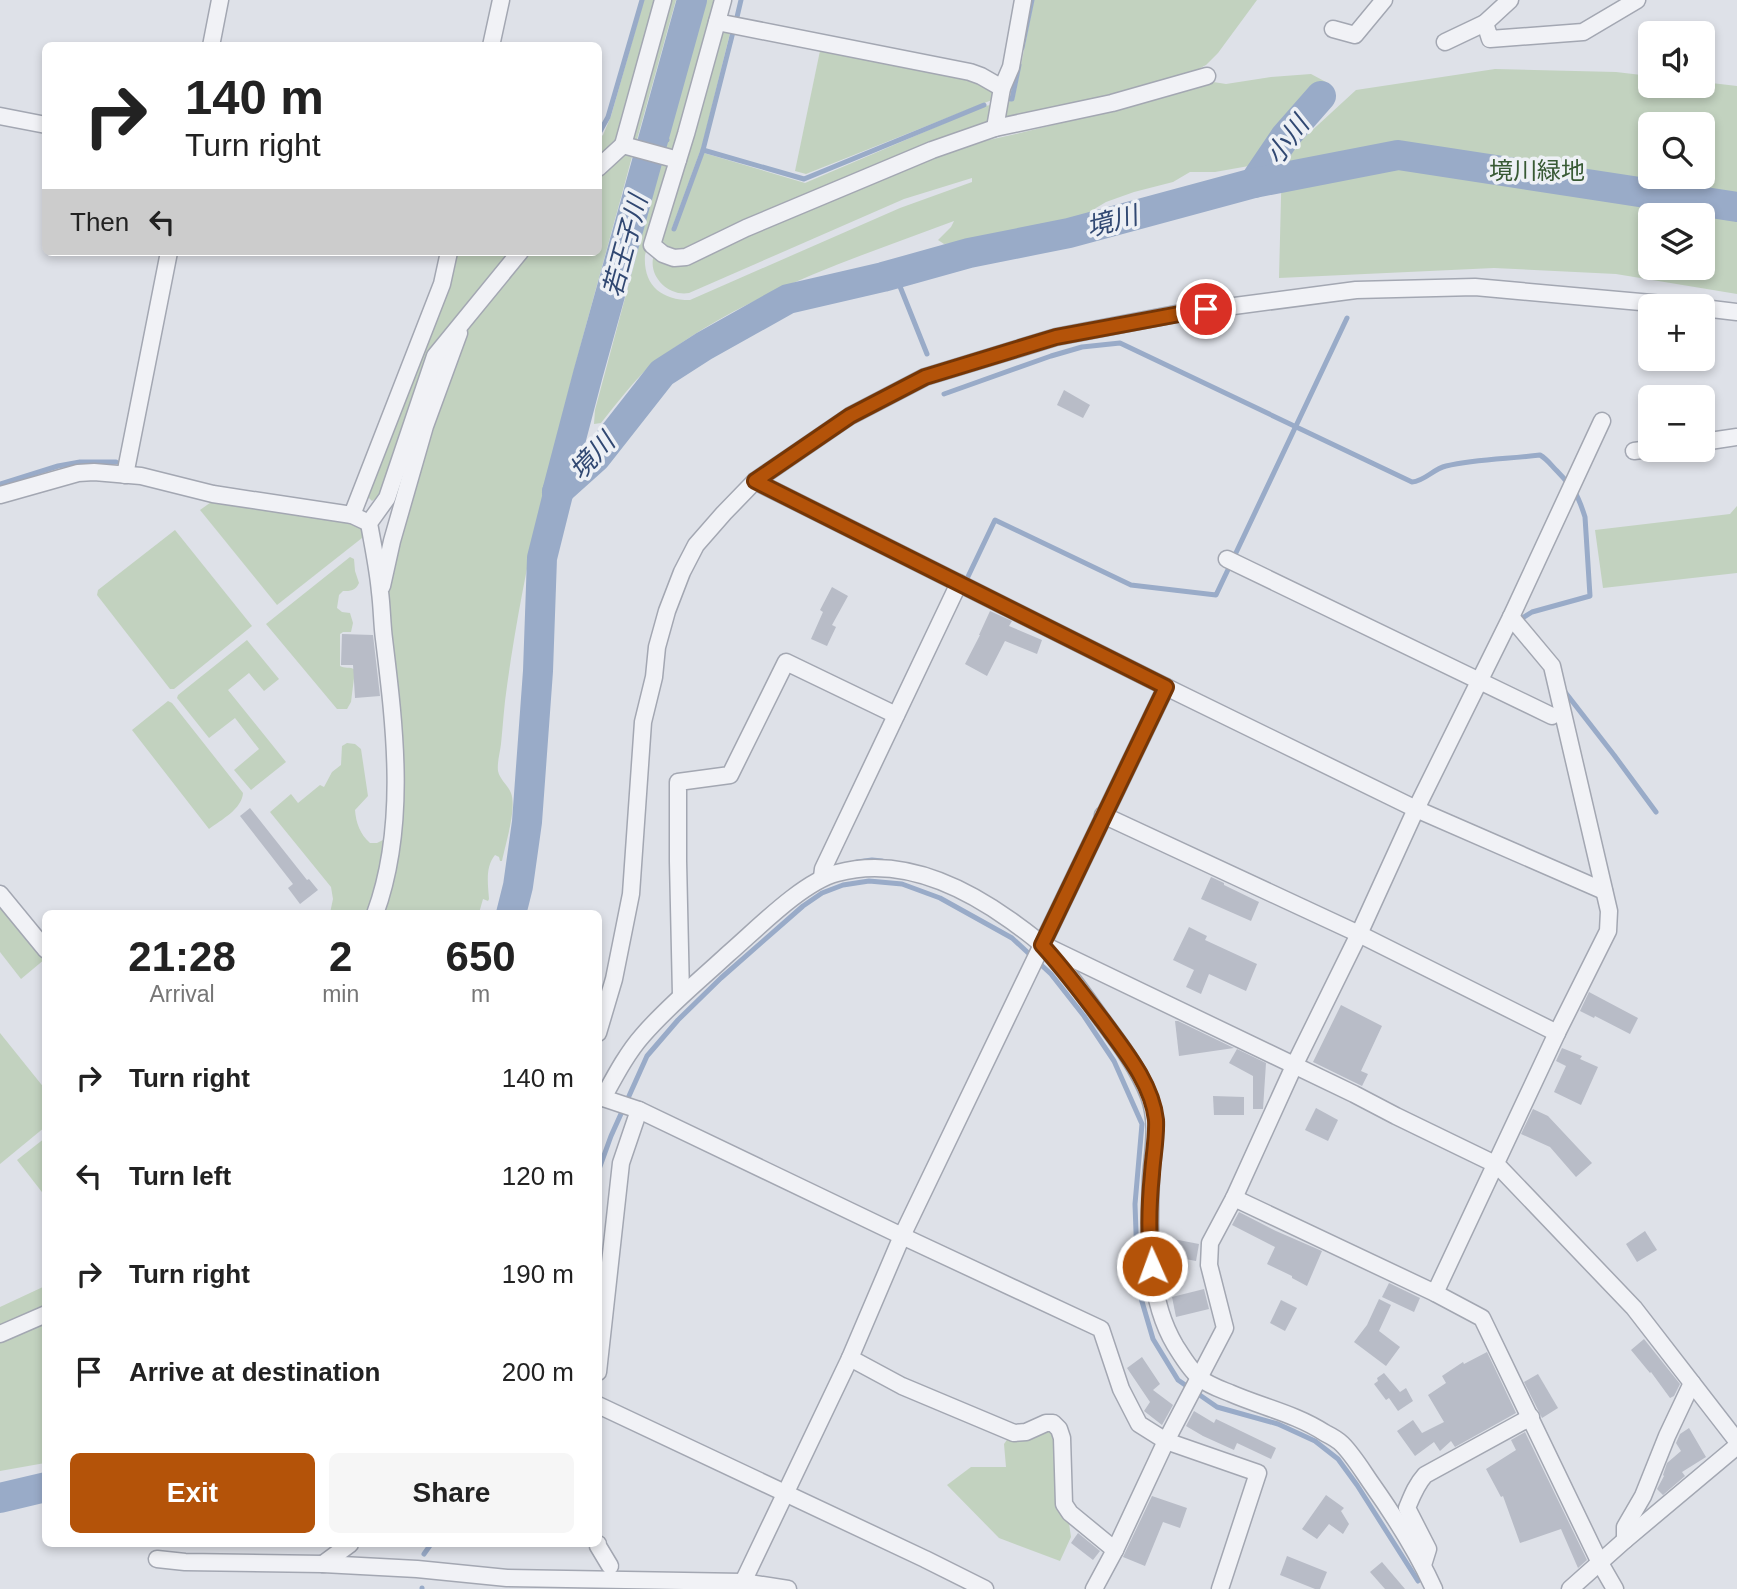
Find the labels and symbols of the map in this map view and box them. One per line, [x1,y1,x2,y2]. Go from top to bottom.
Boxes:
water label: 小川 [1259,108,1316,170]
park label: 境川緑地 [1489,157,1585,184]
water label: 若王子川 [597,189,654,300]
water label: 境川 [1083,199,1144,242]
pin [1176,279,1236,339]
water label: 境川 [563,425,623,485]
position arrow [1115,1229,1189,1303]

